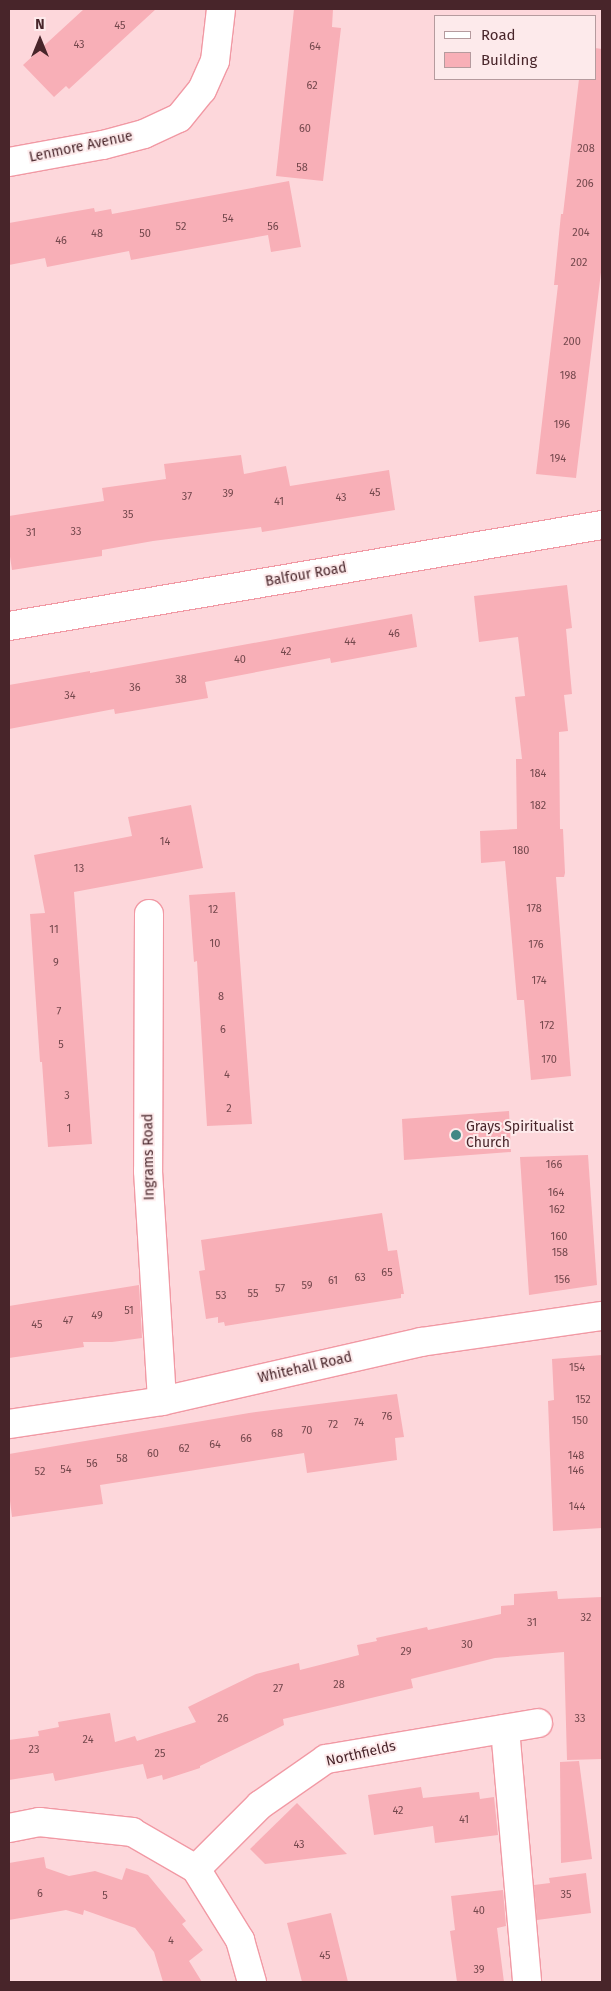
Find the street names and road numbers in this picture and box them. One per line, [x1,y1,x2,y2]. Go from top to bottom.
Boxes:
street label: Lenmore Avenue [28,128,134,166]
street label: Balfour Road [264,560,348,590]
street label: Ingrams Road [140,1114,158,1200]
street label: Whitehall Road [256,1349,354,1387]
street label: Northfields [325,1738,397,1770]

